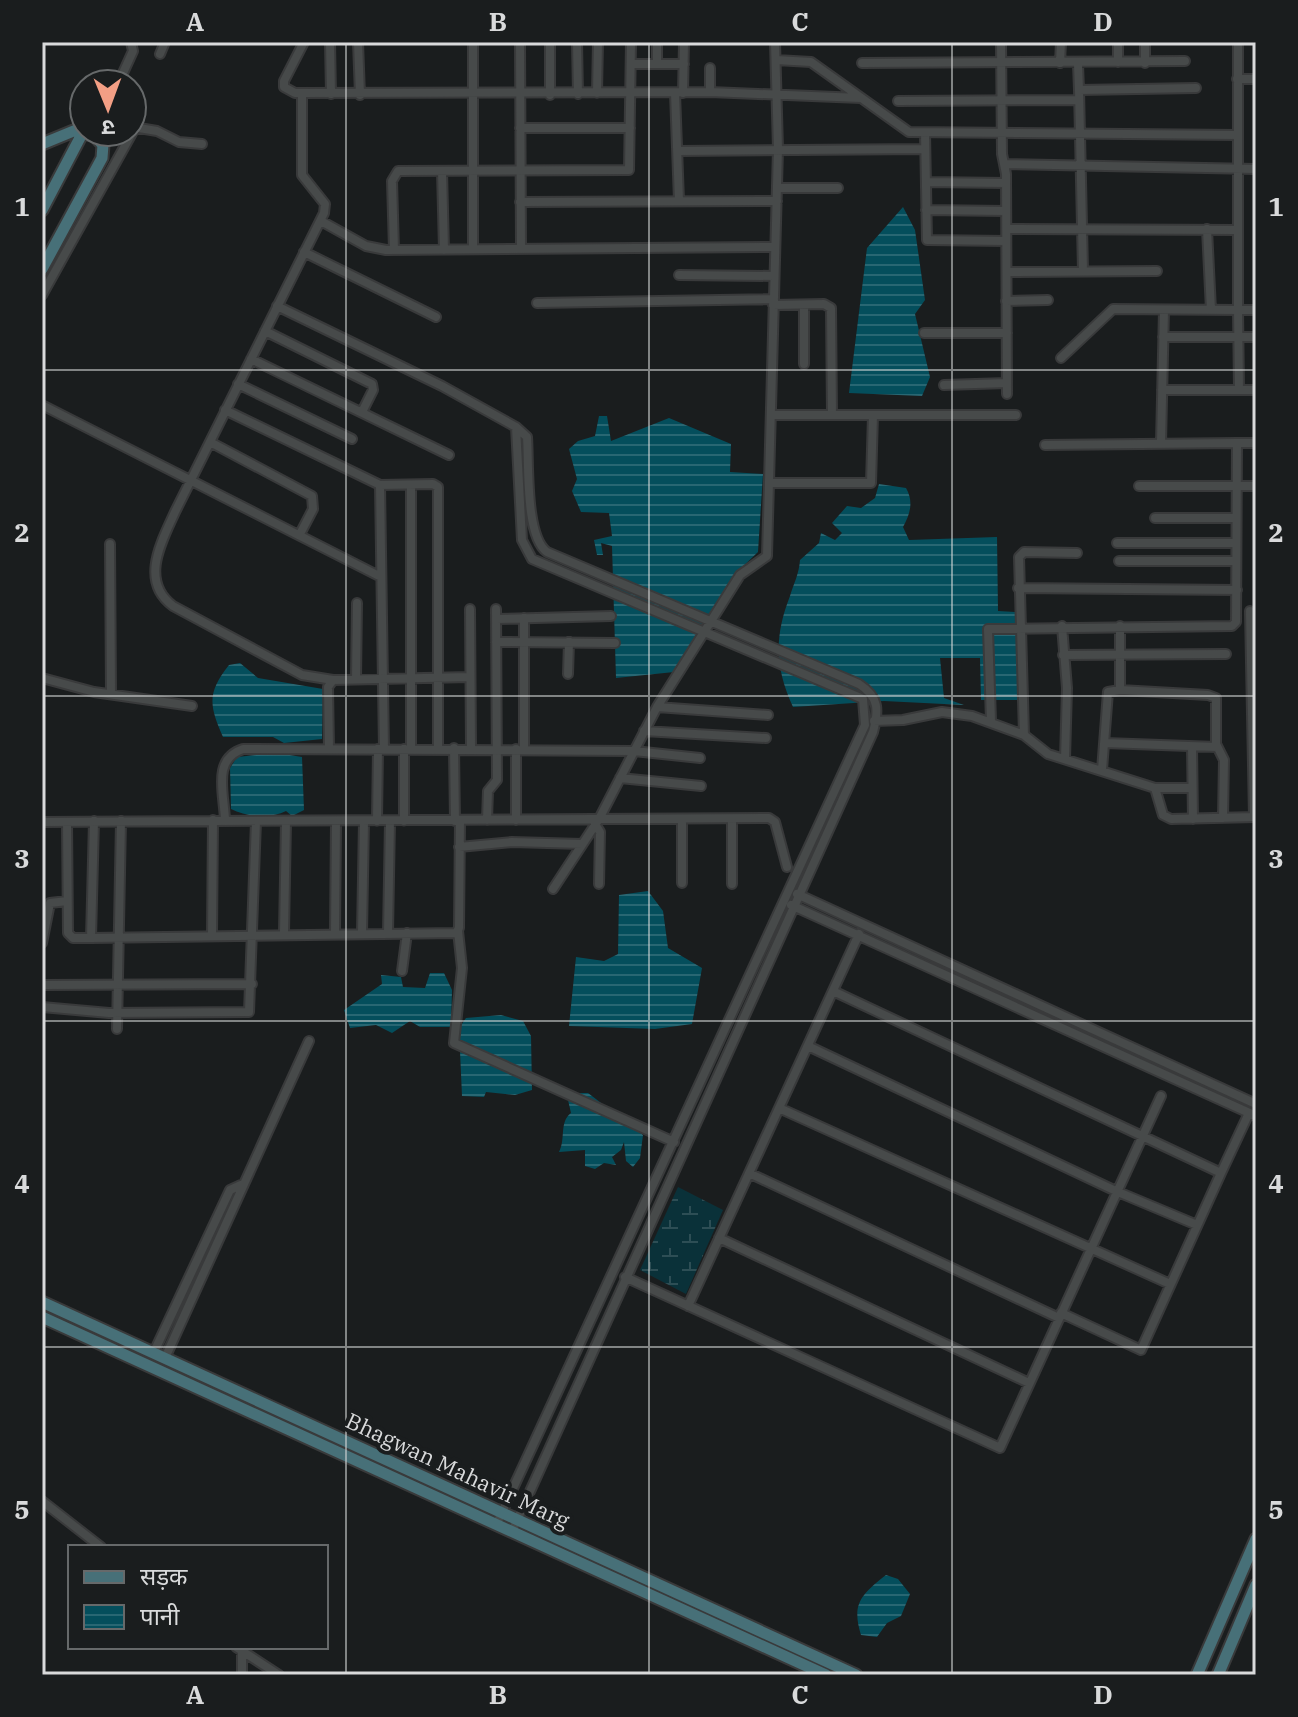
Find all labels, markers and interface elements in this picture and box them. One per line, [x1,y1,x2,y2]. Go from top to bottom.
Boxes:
text: A [186,4,204,38]
text: B [489,4,507,38]
text: C [791,4,809,38]
text: D [1093,4,1113,38]
north arrow [68,68,148,148]
text: उ [101,114,115,143]
text: 1 [14,189,30,223]
text: 1 [1268,189,1284,223]
text: 2 [14,515,30,549]
text: 2 [1268,515,1284,549]
text: 3 [14,841,30,875]
text: 3 [1268,841,1284,875]
text: 4 [14,1166,30,1200]
text: 4 [1268,1166,1284,1200]
street label: Bhagwan Mahavir Marg [341,1405,575,1535]
text: 5 [14,1492,30,1526]
text: 5 [1268,1492,1284,1526]
legend [68,1545,328,1649]
text: सड़क [140,1560,188,1592]
text: पानी [140,1600,180,1632]
text: A [186,1677,204,1711]
text: B [489,1677,507,1711]
text: C [791,1677,809,1711]
text: D [1093,1677,1113,1711]

